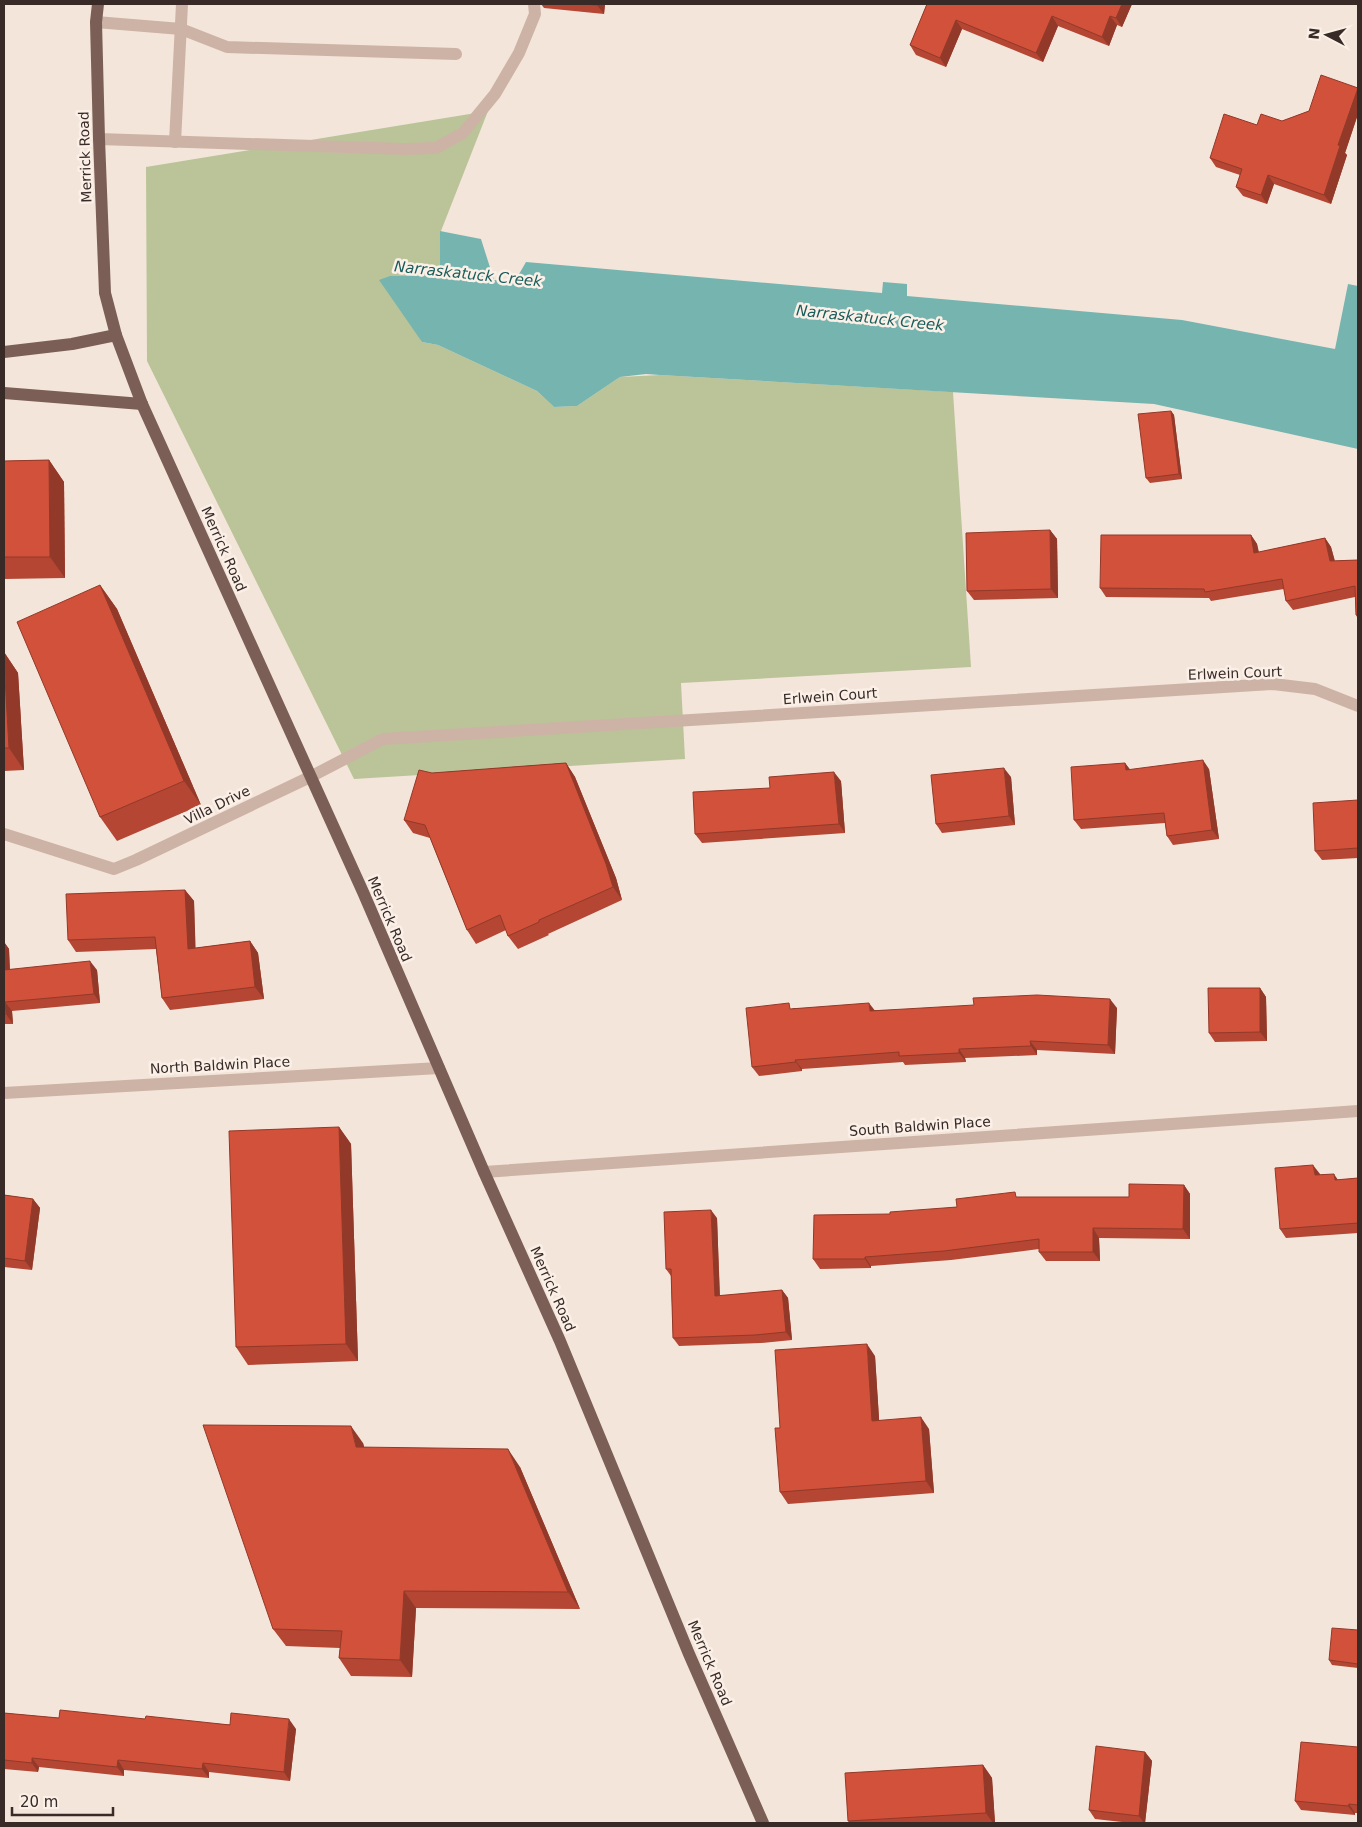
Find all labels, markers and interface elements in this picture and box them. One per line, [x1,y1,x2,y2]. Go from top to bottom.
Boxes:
north arrow [1302,10,1352,60]
text: N [1306,27,1323,40]
street label: Merrick Road [75,111,95,203]
water label: Narraskatuck Creek [393,257,544,291]
water label: Narraskatuck Creek [795,301,946,335]
street label: Merrick Road [198,504,250,594]
street label: Erlwein Court [1188,663,1283,683]
street label: Erlwein Court [782,685,878,707]
street label: Villa Drive [181,782,253,828]
street label: Merrick Road [365,874,415,964]
street label: North Baldwin Place [149,1053,291,1077]
street label: South Baldwin Place [849,1113,991,1139]
street label: Merrick Road [527,1244,579,1334]
street label: Merrick Road [685,1618,735,1708]
scale bar [12,1784,114,1816]
text: 20 m [20,1793,58,1811]

